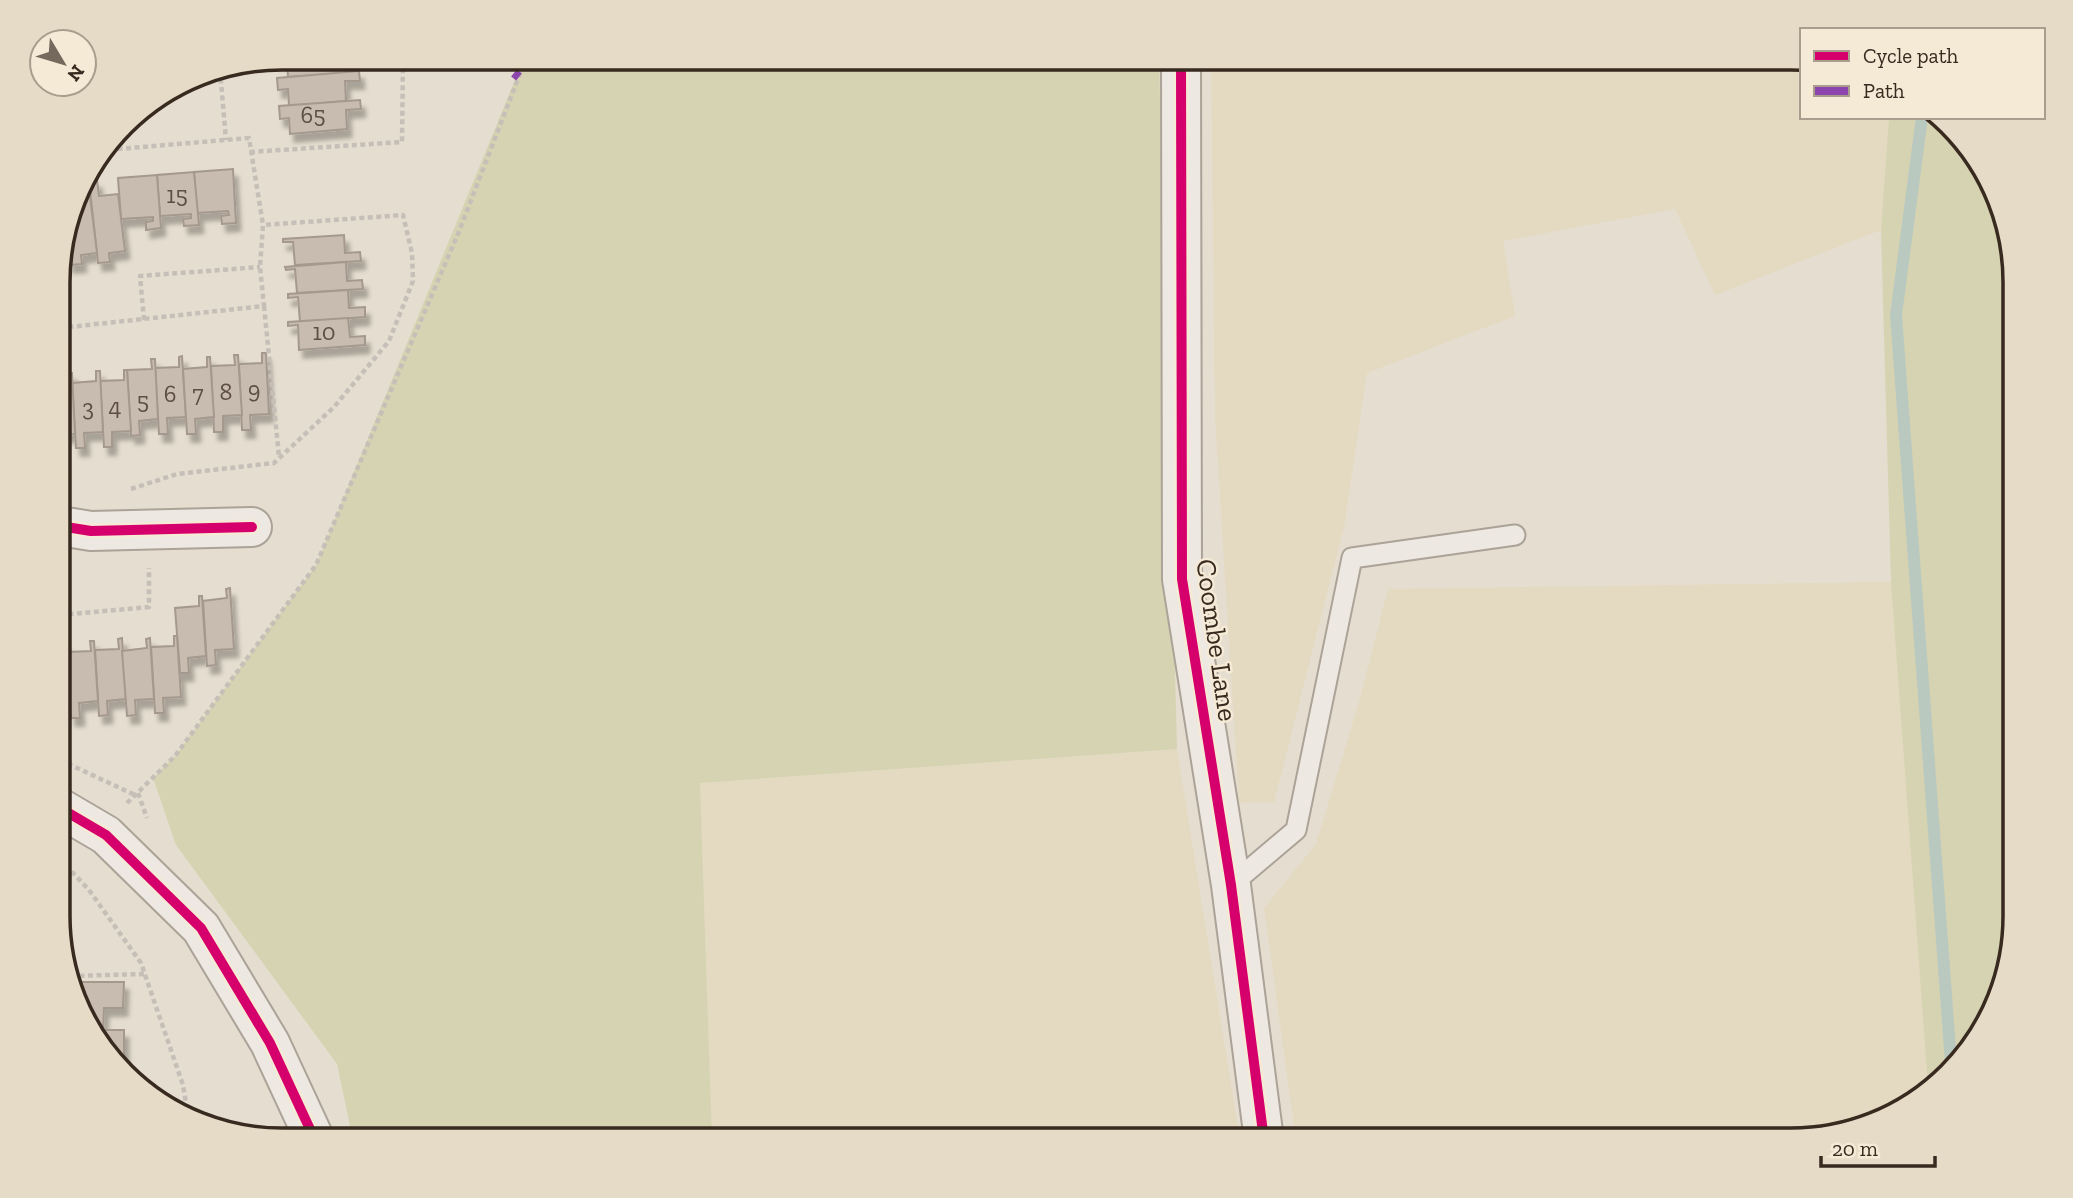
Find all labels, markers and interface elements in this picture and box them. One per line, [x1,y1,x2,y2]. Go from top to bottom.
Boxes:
north arrow [28,28,98,98]
legend [1800,28,2045,119]
text: Cycle path [1863,43,1958,68]
text: N [62,60,90,86]
text: Path [1863,78,1905,103]
house number: 65 [300,100,326,129]
house number: 15 [166,180,188,209]
house number: 10 [312,317,336,346]
house number: 9 [248,375,260,404]
house number: 8 [220,377,232,406]
house number: 6 [164,379,176,408]
house number: 7 [192,379,204,408]
house number: 5 [137,386,149,415]
house number: 4 [109,392,122,421]
house number: 3 [82,393,94,422]
street label: Coombe Lane [1189,557,1245,723]
scale bar [1821,1124,1935,1168]
text: 20 m [1832,1136,1878,1161]

